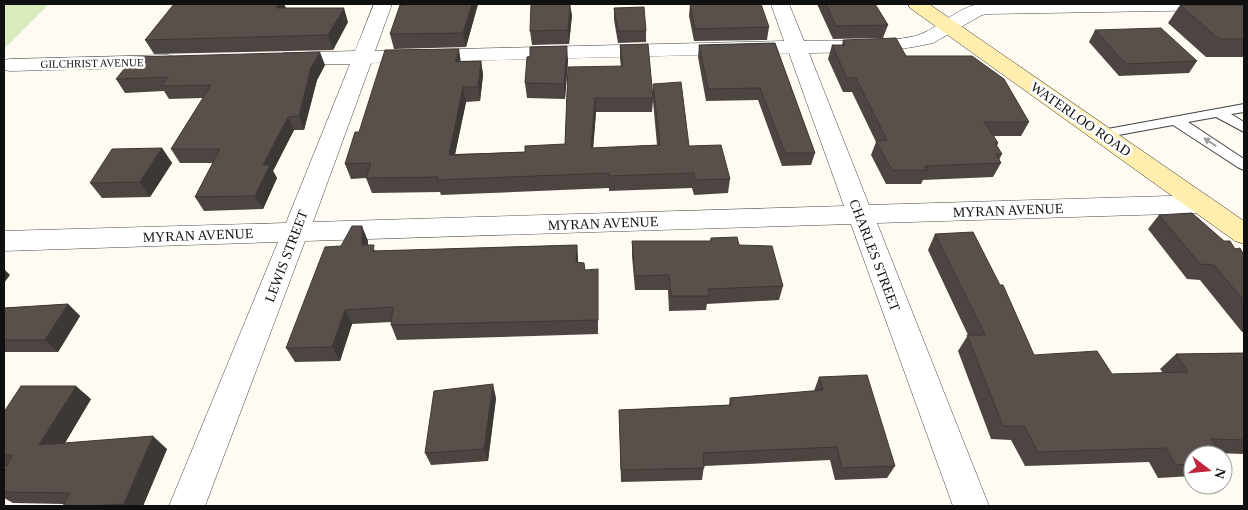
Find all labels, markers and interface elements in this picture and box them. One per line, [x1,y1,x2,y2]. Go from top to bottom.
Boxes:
street label: GILCHRIST AVENUE [40,56,144,70]
street label: WATERLOO ROAD [1028,79,1134,160]
one-way arrow [1203,137,1216,147]
street label: CHARLES STREET [846,197,903,314]
street label: MYRAN AVENUE [952,201,1064,220]
street label: LEWIS STREET [262,208,311,304]
street label: MYRAN AVENUE [547,214,659,233]
street label: MYRAN AVENUE [142,226,254,245]
north arrow [1183,445,1233,495]
text: N [1211,467,1229,480]

